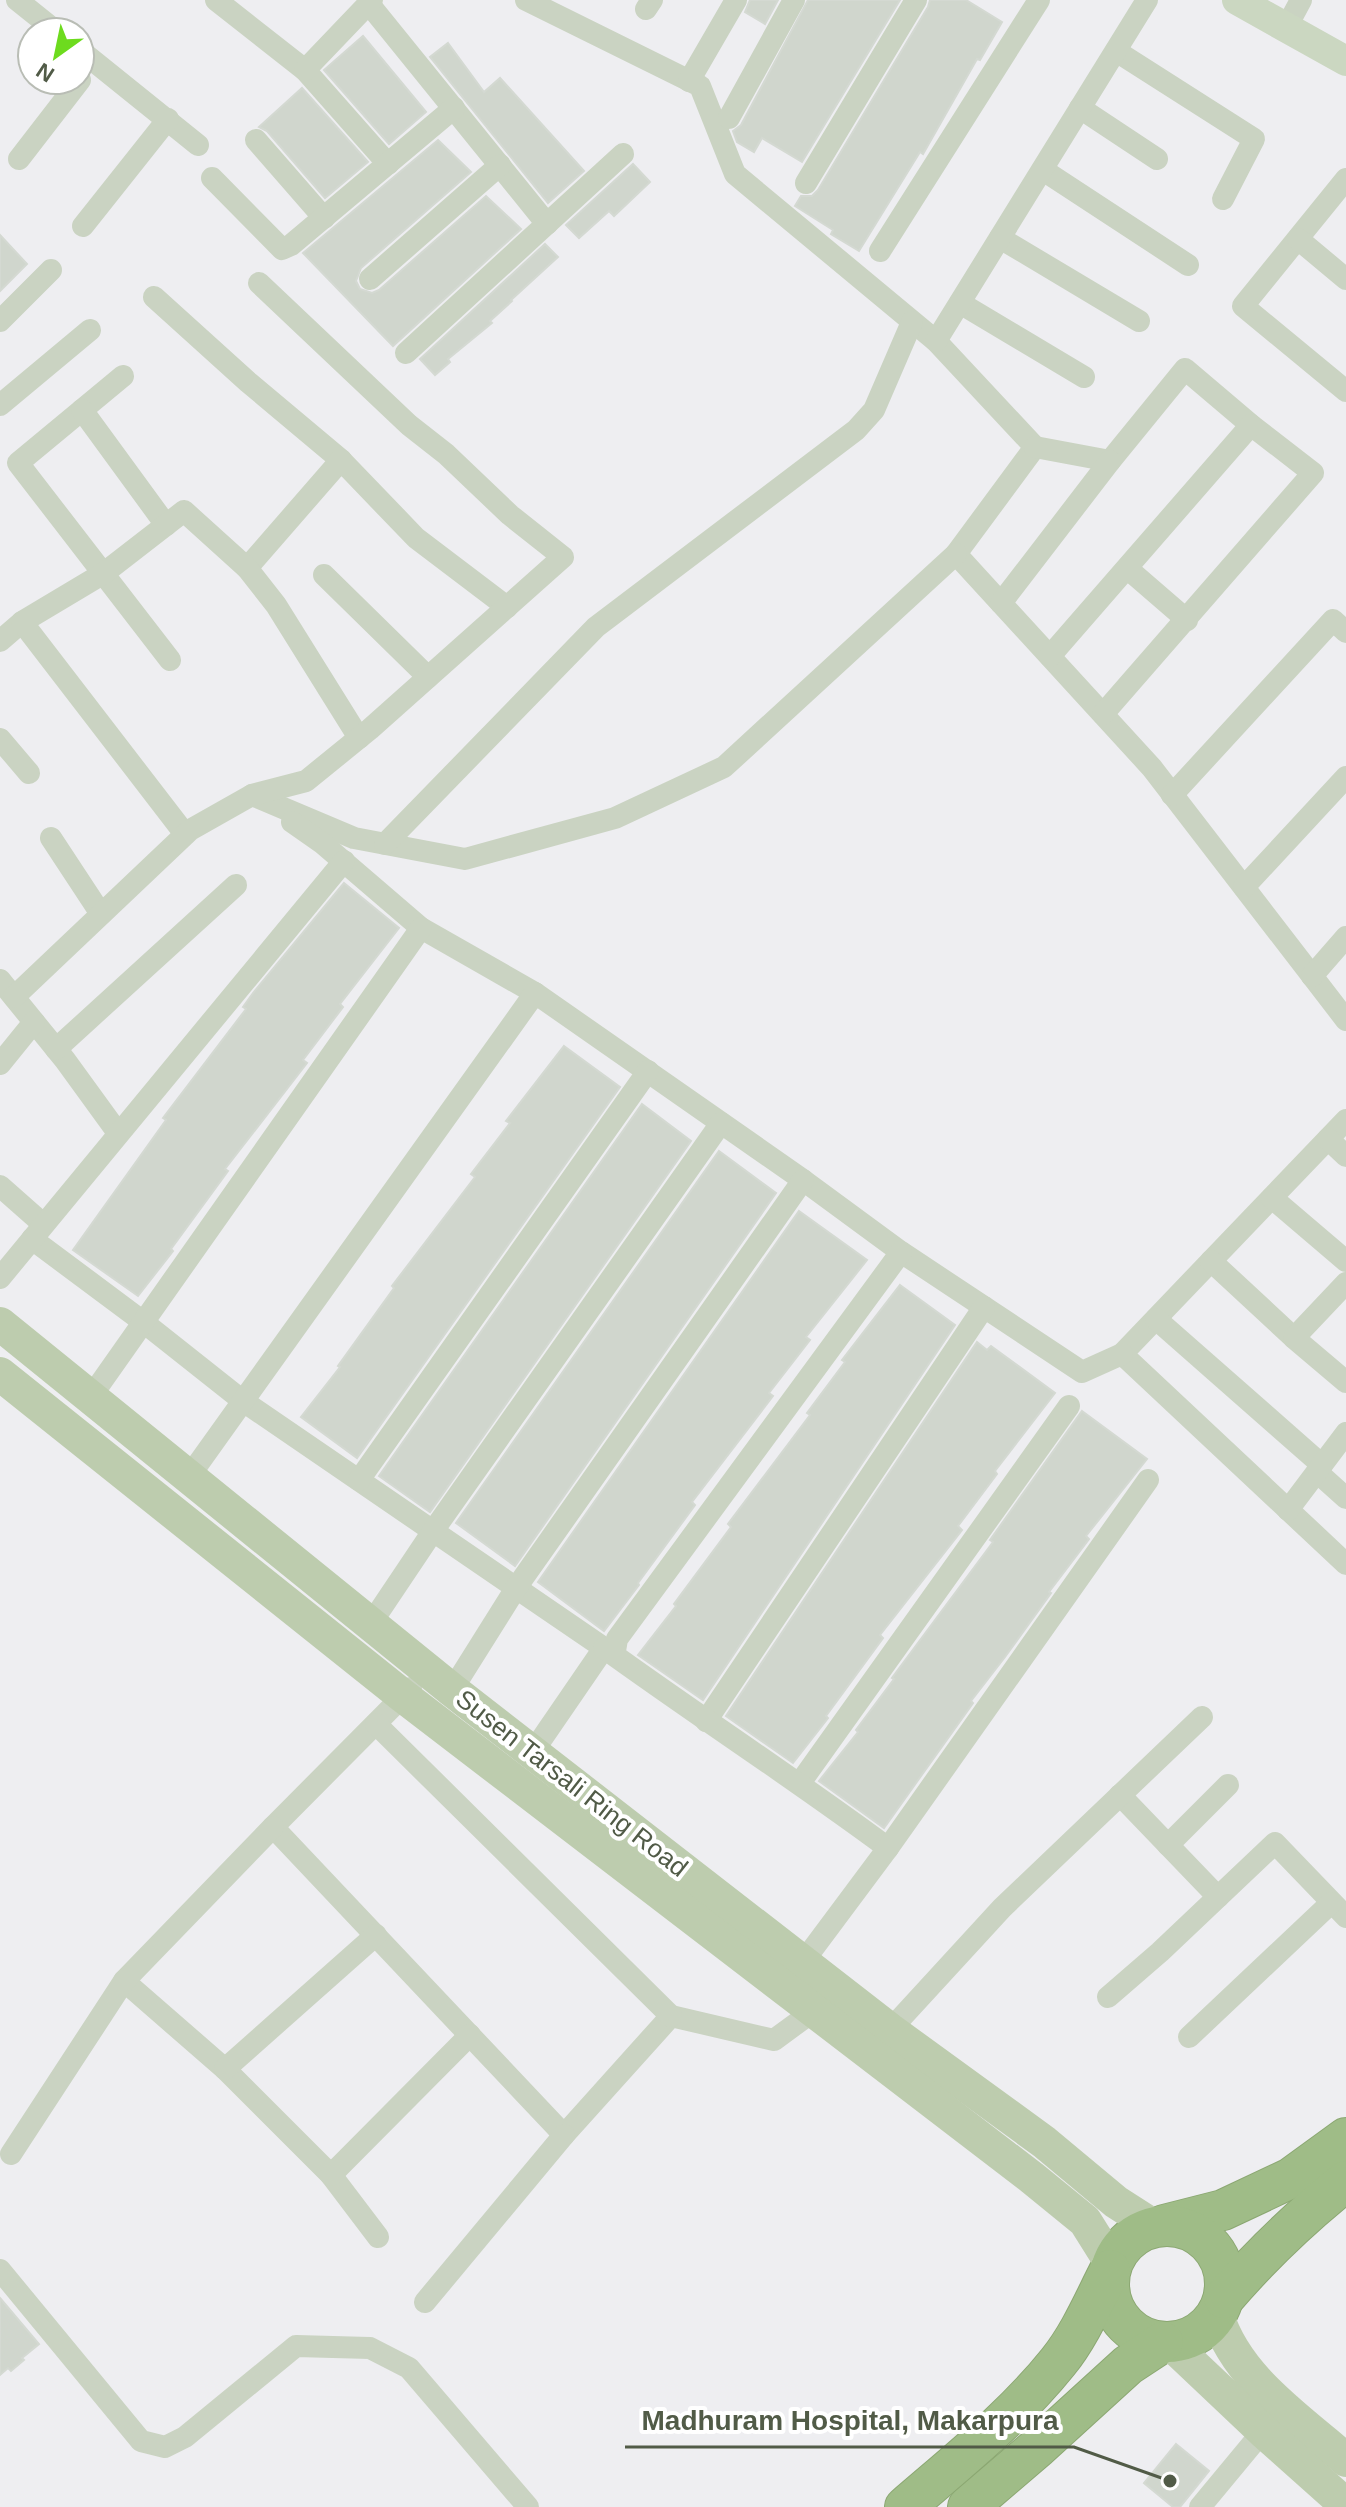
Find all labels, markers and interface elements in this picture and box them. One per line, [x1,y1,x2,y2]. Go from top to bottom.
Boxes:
north arrow [16,16,96,96]
text: N [32,58,59,87]
street label: Susen Tarsali Ring Road [450,1683,694,1883]
callout: Madhuram Hospital, Makarpura [625,2395,1074,2447]
text: Madhuram Hospital, Makarpura [642,2405,1059,2436]

